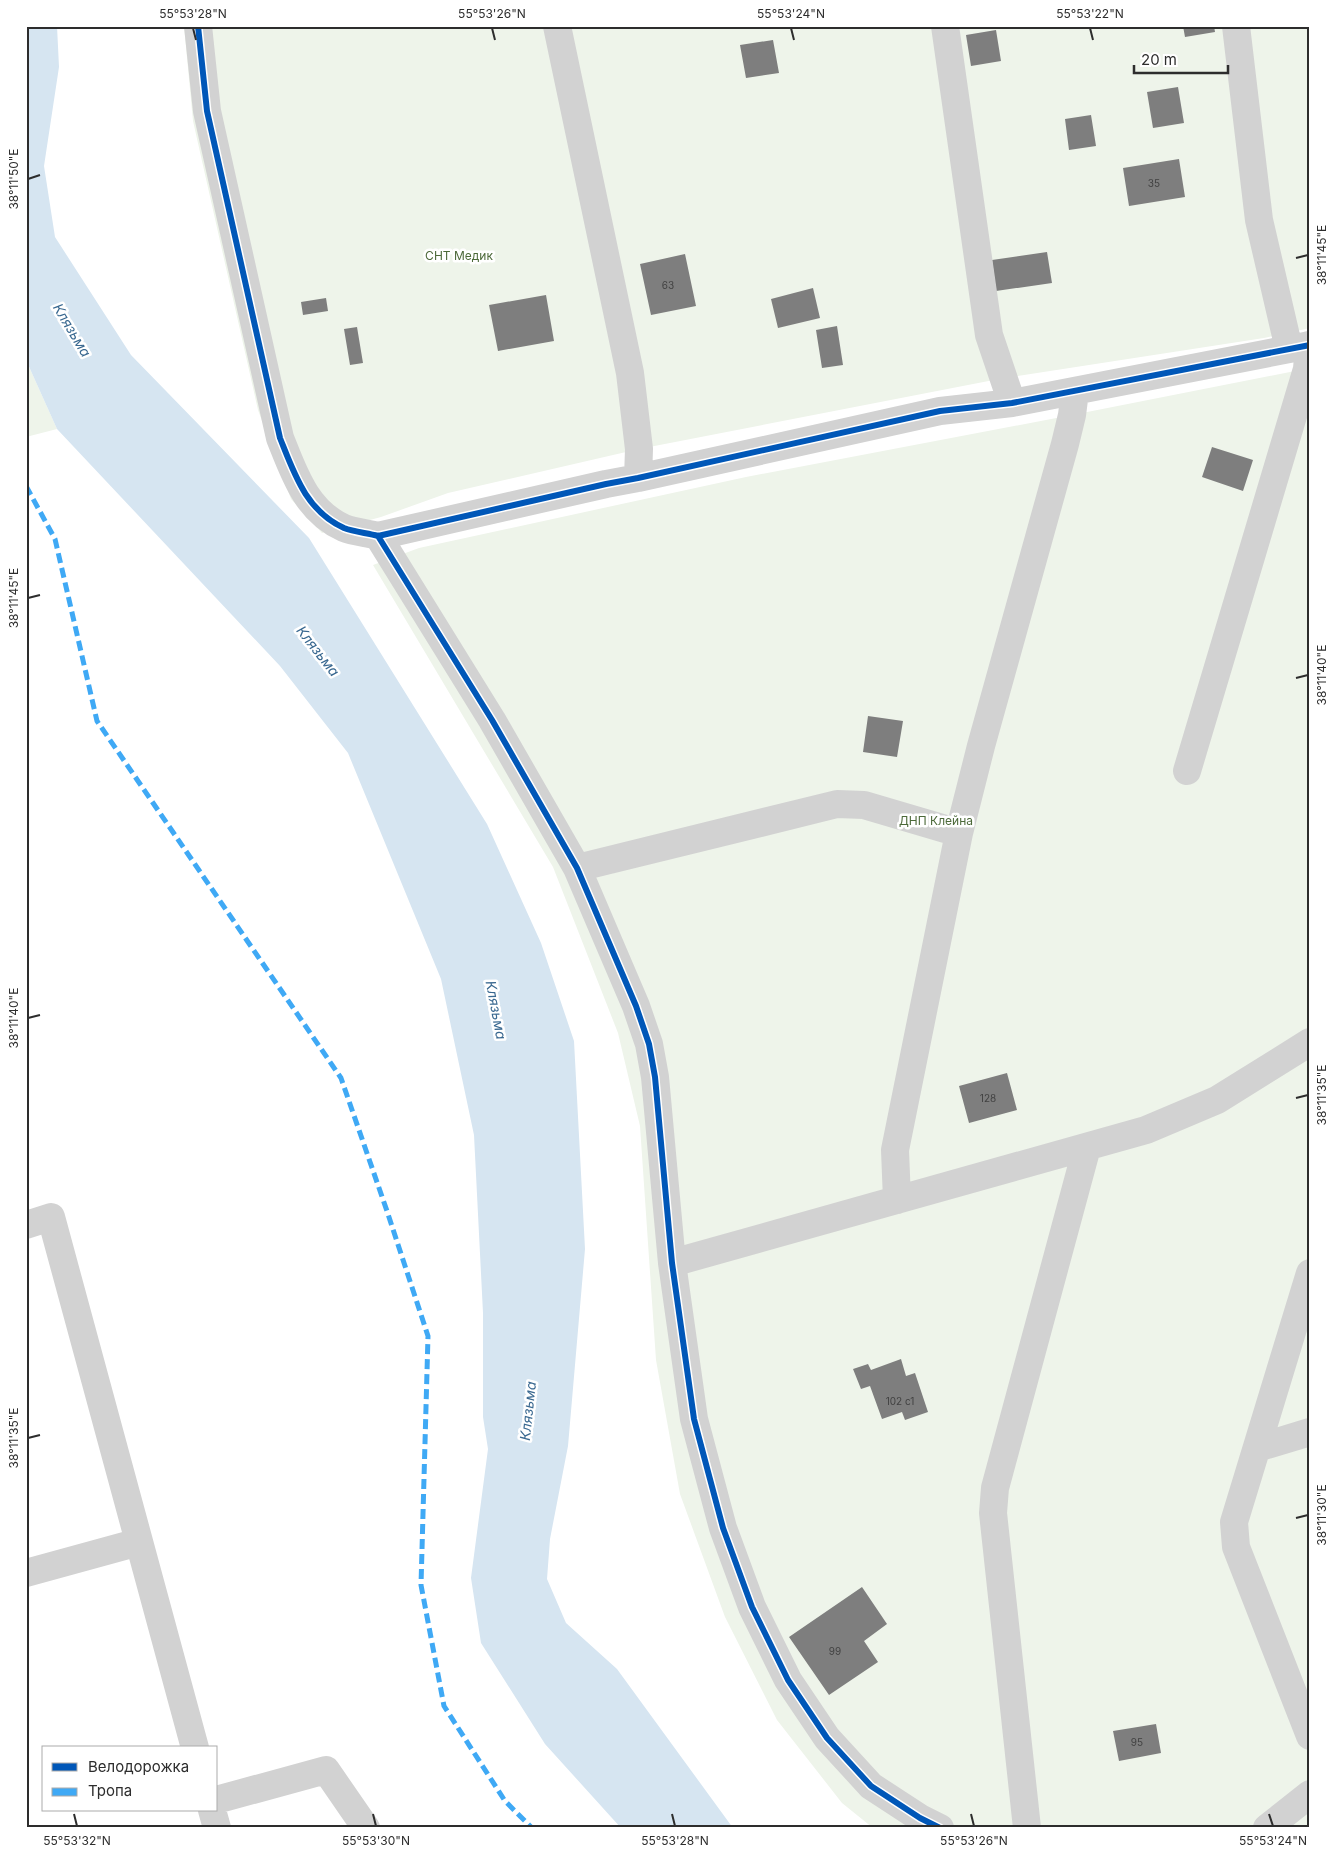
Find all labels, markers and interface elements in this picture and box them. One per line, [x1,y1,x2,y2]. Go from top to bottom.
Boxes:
text: 55°53'28"N [159,6,227,21]
text: 55°53'26"N [458,6,526,21]
text: 55°53'24"N [757,6,825,21]
text: 55°53'22"N [1056,6,1124,21]
scale bar [1134,42,1227,74]
text: 20 m [1141,50,1177,69]
text: 38°11'50"E [6,148,21,210]
house number: 35 [1148,177,1160,189]
text: 38°11'45"E [1314,225,1329,285]
park label: СНТ Медик [425,248,493,263]
house number: 63 [662,279,674,291]
water label: Клязьма [50,300,95,360]
text: 38°11'45"E [6,568,21,628]
water label: Клязьма [293,622,344,680]
text: 38°11'40"E [1314,645,1329,705]
park label: ДНП Клейна [899,813,973,828]
water label: Клязьма [482,979,511,1041]
text: 38°11'40"E [6,988,21,1048]
text: 38°11'35"E [1314,1065,1329,1126]
house number: 128 [980,1092,996,1104]
water label: Клязьма [516,1380,539,1441]
house number: 102 с1 [886,1395,914,1407]
text: 38°11'35"E [6,1408,21,1469]
text: 38°11'30"E [1314,1484,1329,1546]
house number: 99 [829,1645,841,1657]
house number: 95 [1131,1736,1143,1748]
legend [42,1746,218,1812]
text: Велодорожка [88,1757,189,1776]
text: Тропа [88,1781,132,1800]
text: 55°53'32"N [43,1833,111,1848]
text: 55°53'30"N [342,1833,410,1848]
text: 55°53'28"N [641,1833,709,1848]
text: 55°53'26"N [940,1833,1008,1848]
text: 55°53'24"N [1239,1833,1307,1848]

